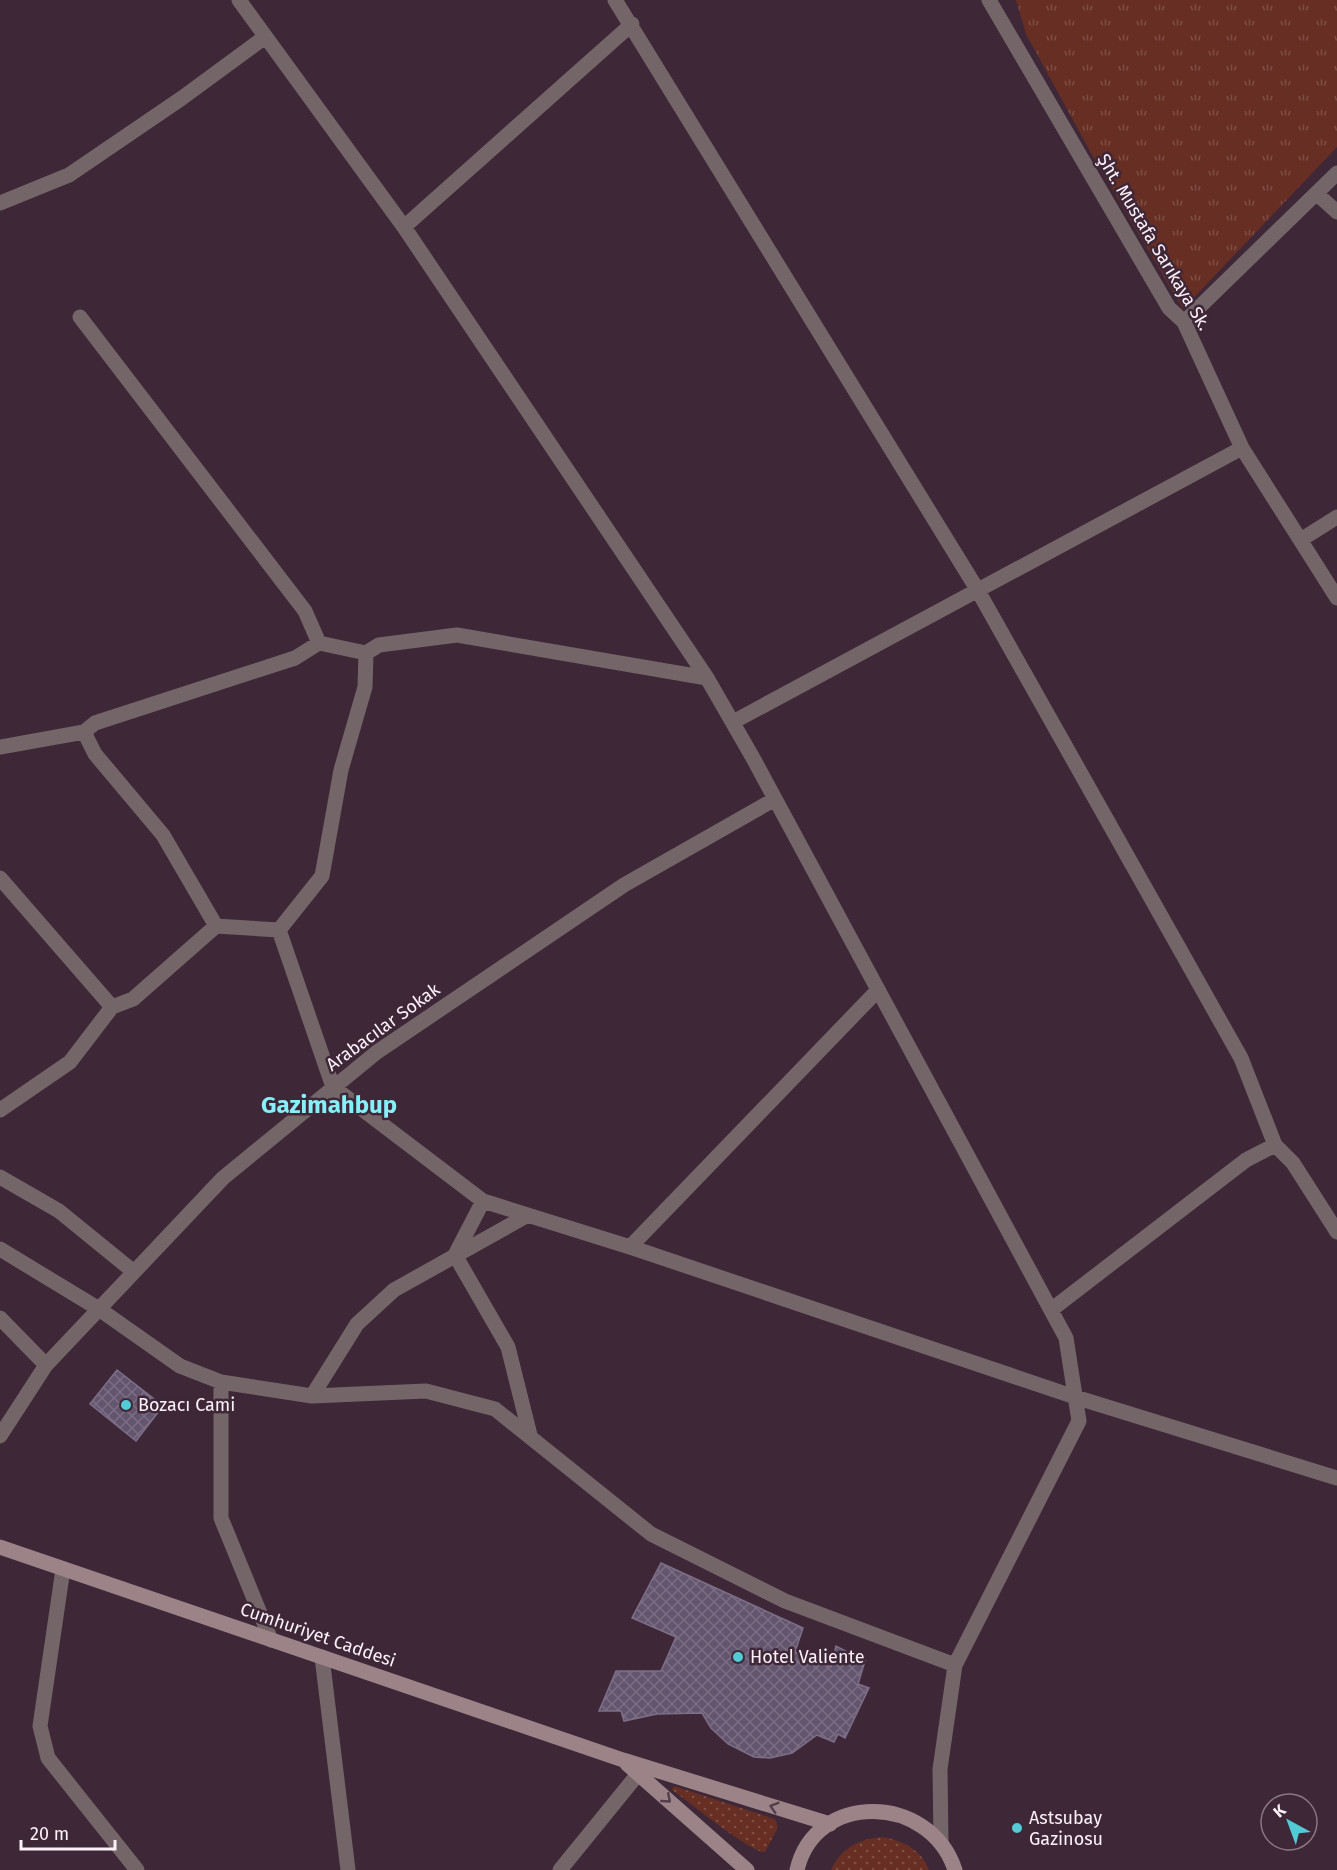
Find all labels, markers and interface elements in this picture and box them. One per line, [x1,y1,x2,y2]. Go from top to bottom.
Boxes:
street label: Şht. Mustafa Sarıkaya Sk. [1093,150,1215,334]
street label: Arabacılar Sokak [322,978,445,1076]
district label: Gazimahbup [261,1091,397,1119]
place label: Bozacı Cami [138,1394,235,1416]
marker: Bozacı Cami [119,1398,133,1412]
street label: Cumhuriyet Caddesi [237,1598,399,1672]
place label: Hotel Valiente [750,1646,864,1668]
marker: Hotel Valiente [731,1650,745,1664]
one-way arrow [660,1792,670,1803]
north arrow [1259,1792,1319,1852]
text: K [1269,1800,1290,1822]
one-way arrow [769,1802,780,1814]
place label: Astsubay Gazinosu [1029,1807,1103,1850]
scale bar [21,1813,116,1851]
marker: Astsubay Gazinosu [1010,1821,1024,1835]
text: 20 m [30,1823,69,1845]

